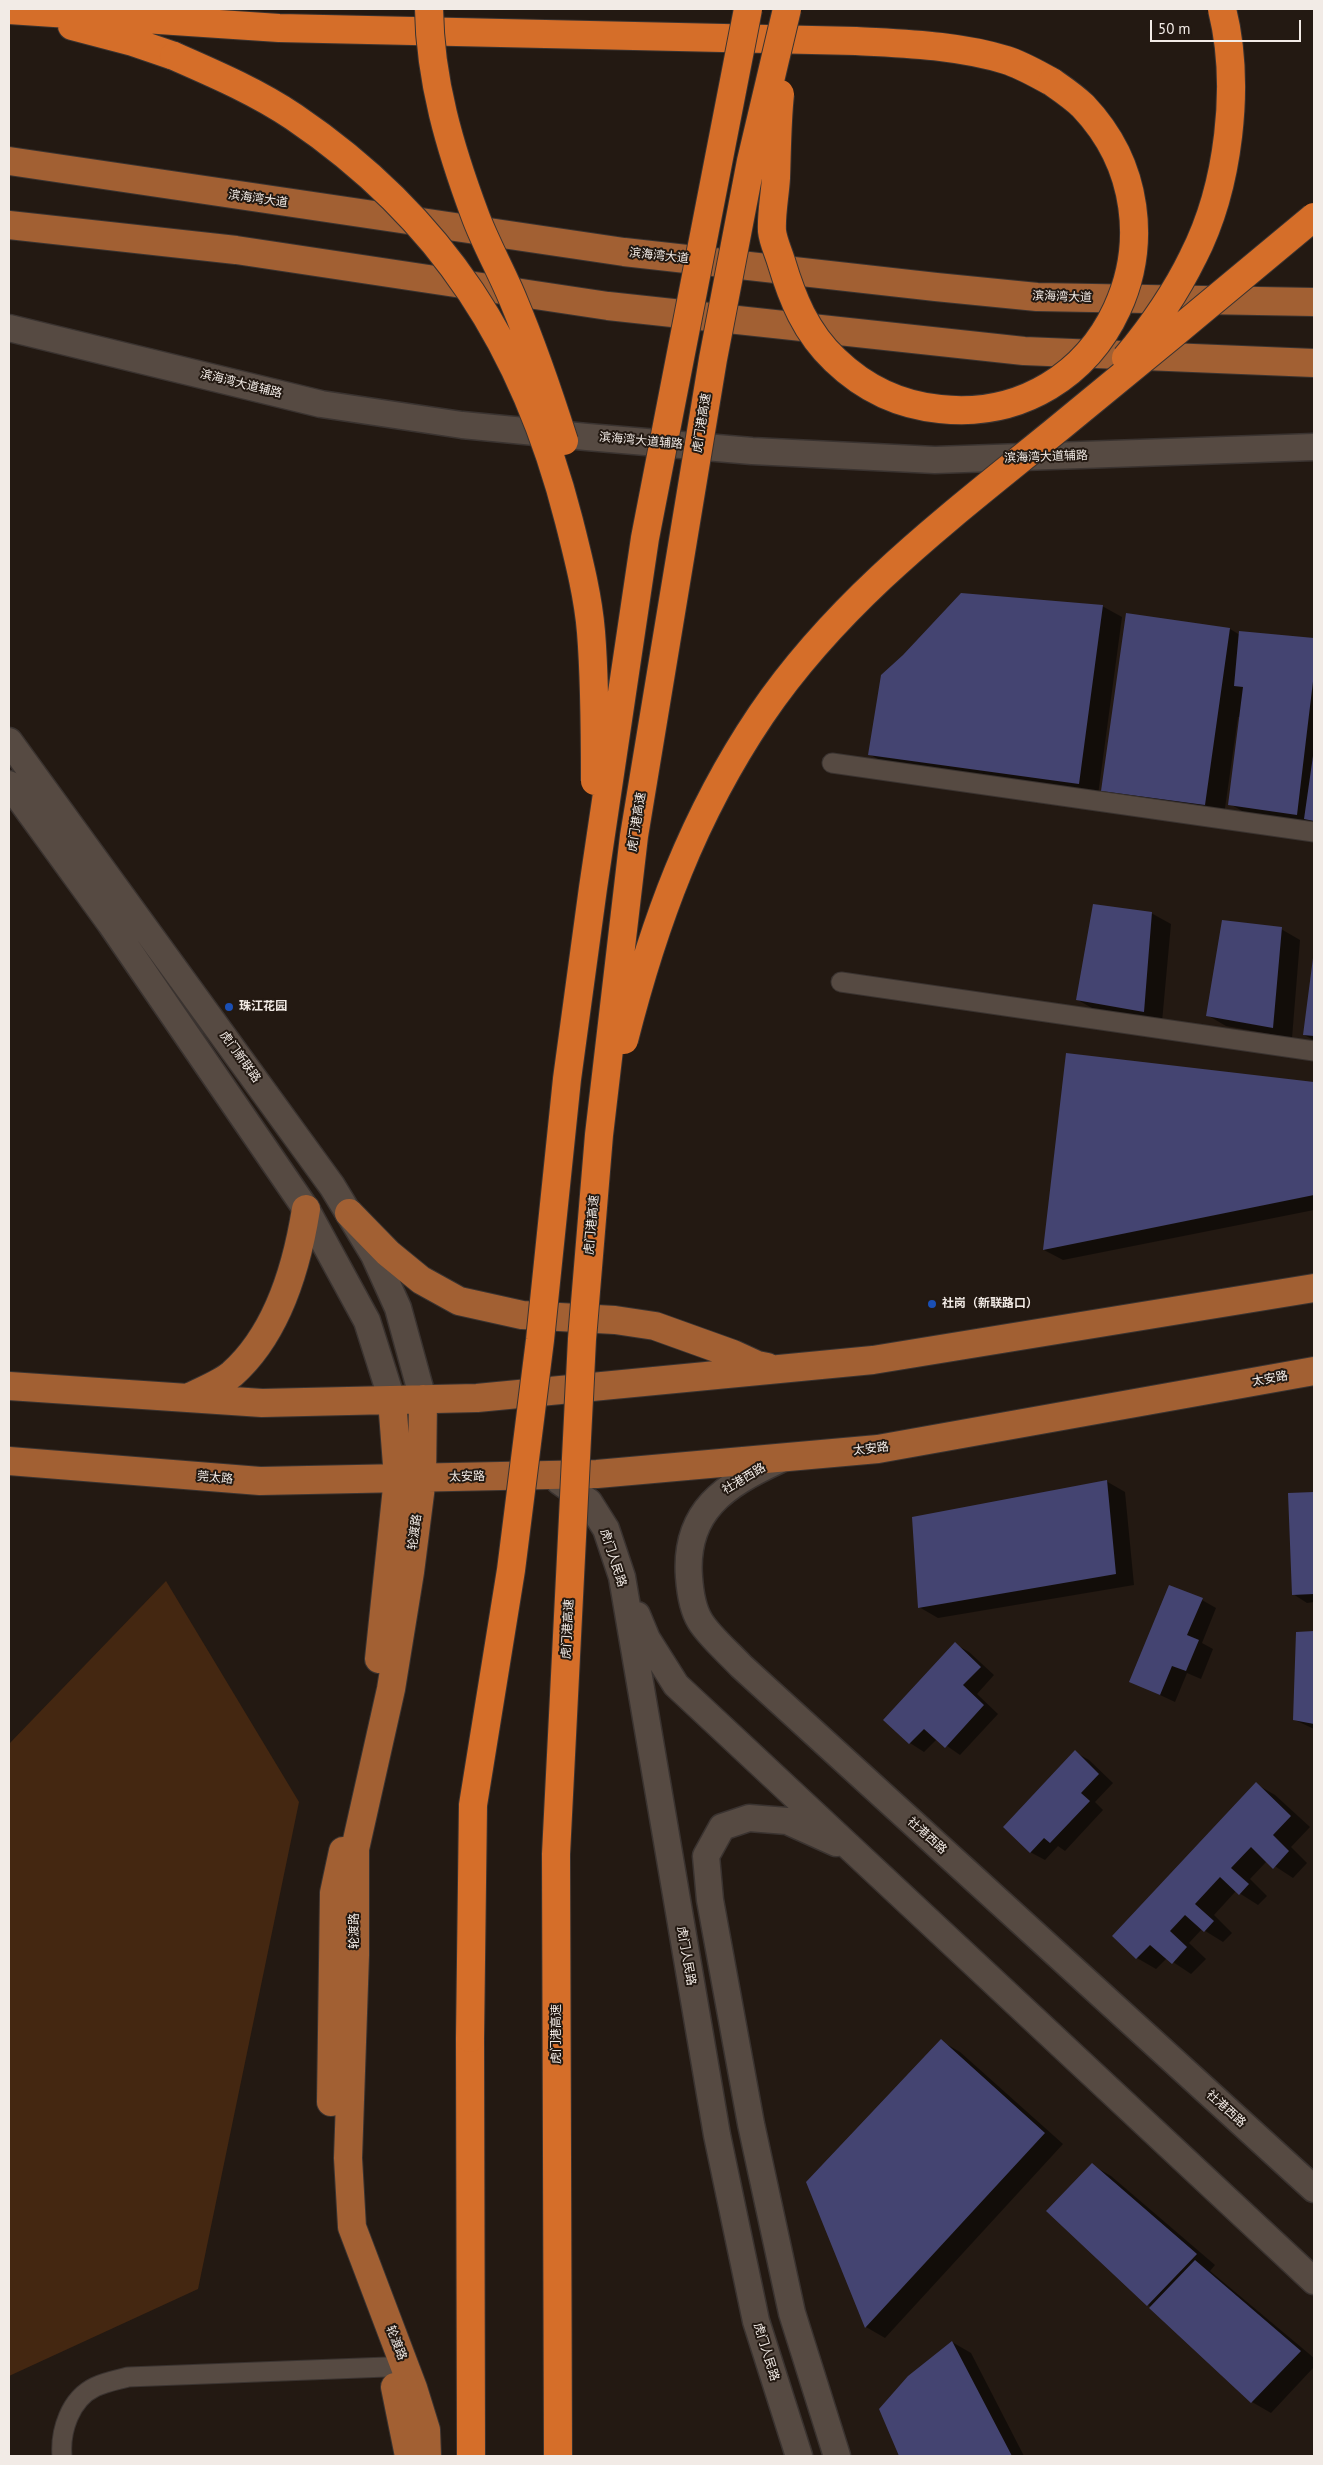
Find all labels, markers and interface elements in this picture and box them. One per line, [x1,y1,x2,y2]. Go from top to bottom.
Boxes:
scale bar [1153,10,1304,42]
text: 50 m [1158,19,1191,38]
street label: 滨海湾大道 [227,188,289,210]
street label: 滨海湾大道 [628,246,690,266]
street label: 滨海湾大道 [1032,289,1092,305]
street label: 滨海湾大道辅路 [199,367,283,401]
street label: 虎门港高速 [690,392,714,454]
street label: 滨海湾大道辅路 [599,430,683,452]
street label: 滨海湾大道辅路 [1004,448,1088,466]
street label: 虎门港高速 [625,791,649,853]
place label: 珠江花园 [239,1000,287,1014]
marker: 珠江花园 [223,1001,235,1013]
street label: 虎门新联路 [217,1028,263,1086]
street label: 虎门港高速 [582,1194,602,1256]
place label: 社岗（新联路口） [942,1297,1038,1311]
marker: 社岗（新联路口） [926,1298,938,1310]
street label: 太安路 [1251,1369,1289,1389]
street label: 太安路 [852,1440,890,1458]
street label: 社港西路 [720,1460,768,1498]
street label: 莞太路 [196,1469,234,1487]
street label: 太安路 [449,1469,485,1485]
street label: 轮渡路 [405,1513,425,1551]
street label: 虎门人民路 [597,1527,629,1589]
street label: 虎门港高速 [559,1599,577,1659]
street label: 社港西路 [904,1815,950,1857]
street label: 轮渡路 [348,1913,362,1949]
street label: 虎门人民路 [674,1925,698,1987]
street label: 虎门港高速 [550,2004,564,2064]
street label: 社港西路 [1203,2088,1249,2130]
street label: 虎门人民路 [750,2321,782,2383]
street label: 轮渡路 [383,2324,409,2362]

